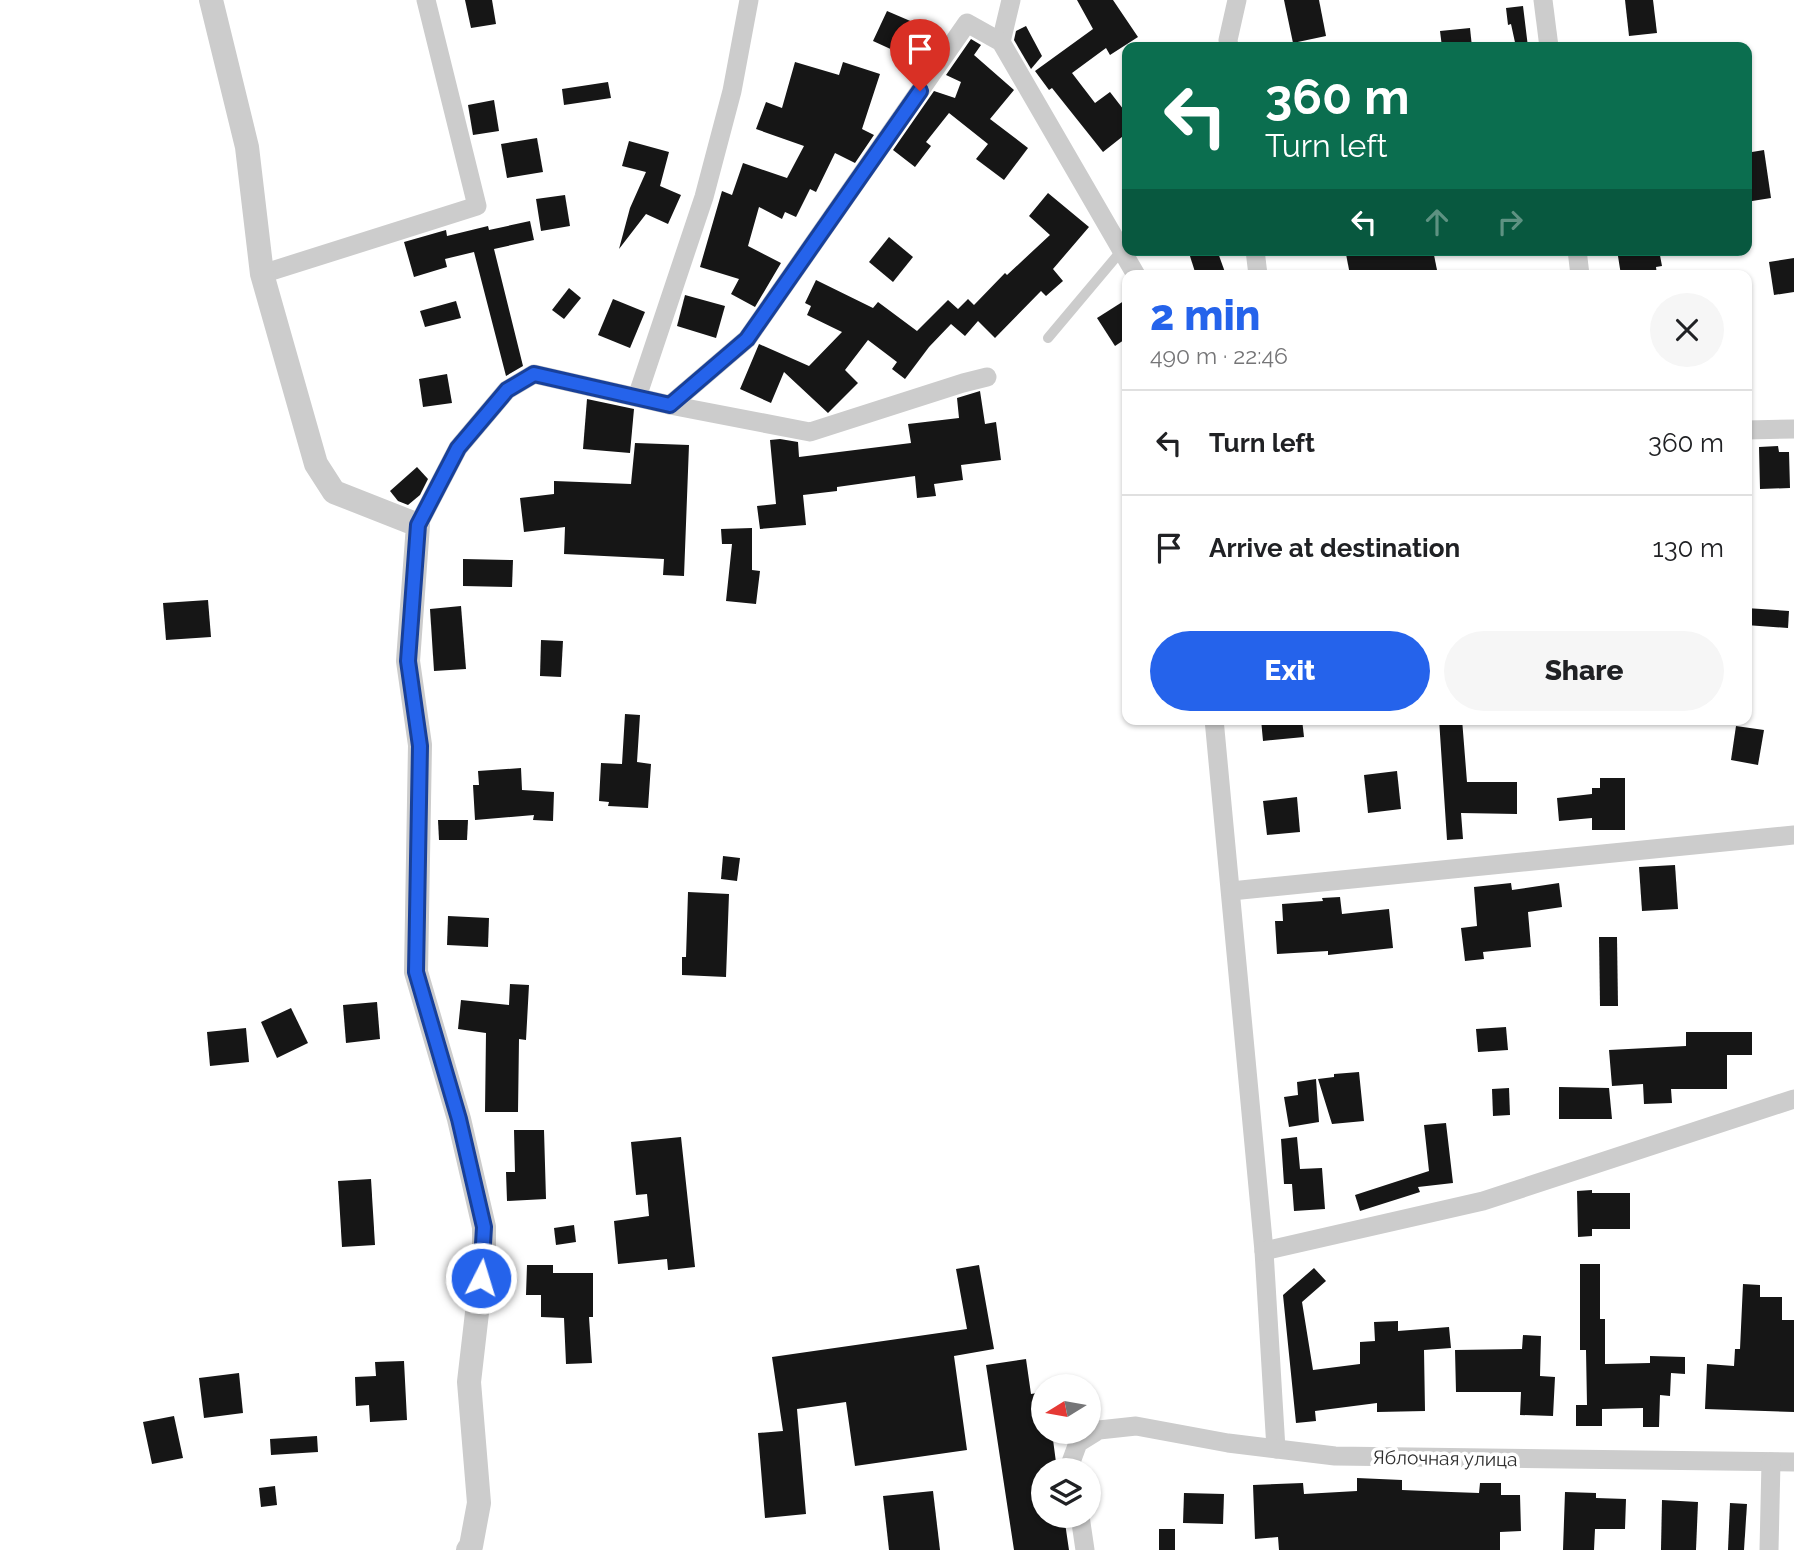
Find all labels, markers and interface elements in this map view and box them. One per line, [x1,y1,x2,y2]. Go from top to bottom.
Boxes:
pin [890,19,950,91]
icon: arrive [901,30,939,68]
text: 360 m [1265,68,1410,125]
icon: left [1150,70,1241,161]
text: Turn left [1265,127,1387,164]
icon: left [1345,203,1383,241]
icon: ahead [1418,203,1456,241]
icon: right [1491,203,1529,241]
text: 2 min [1150,291,1260,340]
button: close [1650,293,1724,367]
text: 490 m · 22:46 [1150,342,1288,369]
icon: left [1150,424,1188,462]
text: Turn left [1209,428,1315,458]
text: 360 m [1648,428,1724,458]
icon: arrive [1150,529,1188,567]
text: Arrive at destination [1209,533,1460,563]
text: 130 m [1653,533,1724,563]
button: Exit [1150,631,1430,711]
button: Share [1444,631,1724,711]
position arrow [444,1241,518,1315]
north arrow [1031,1374,1101,1444]
map controls [1031,1374,1101,1528]
street label: Яблочная улица [1372,1446,1518,1470]
button: layers [1031,1458,1101,1528]

